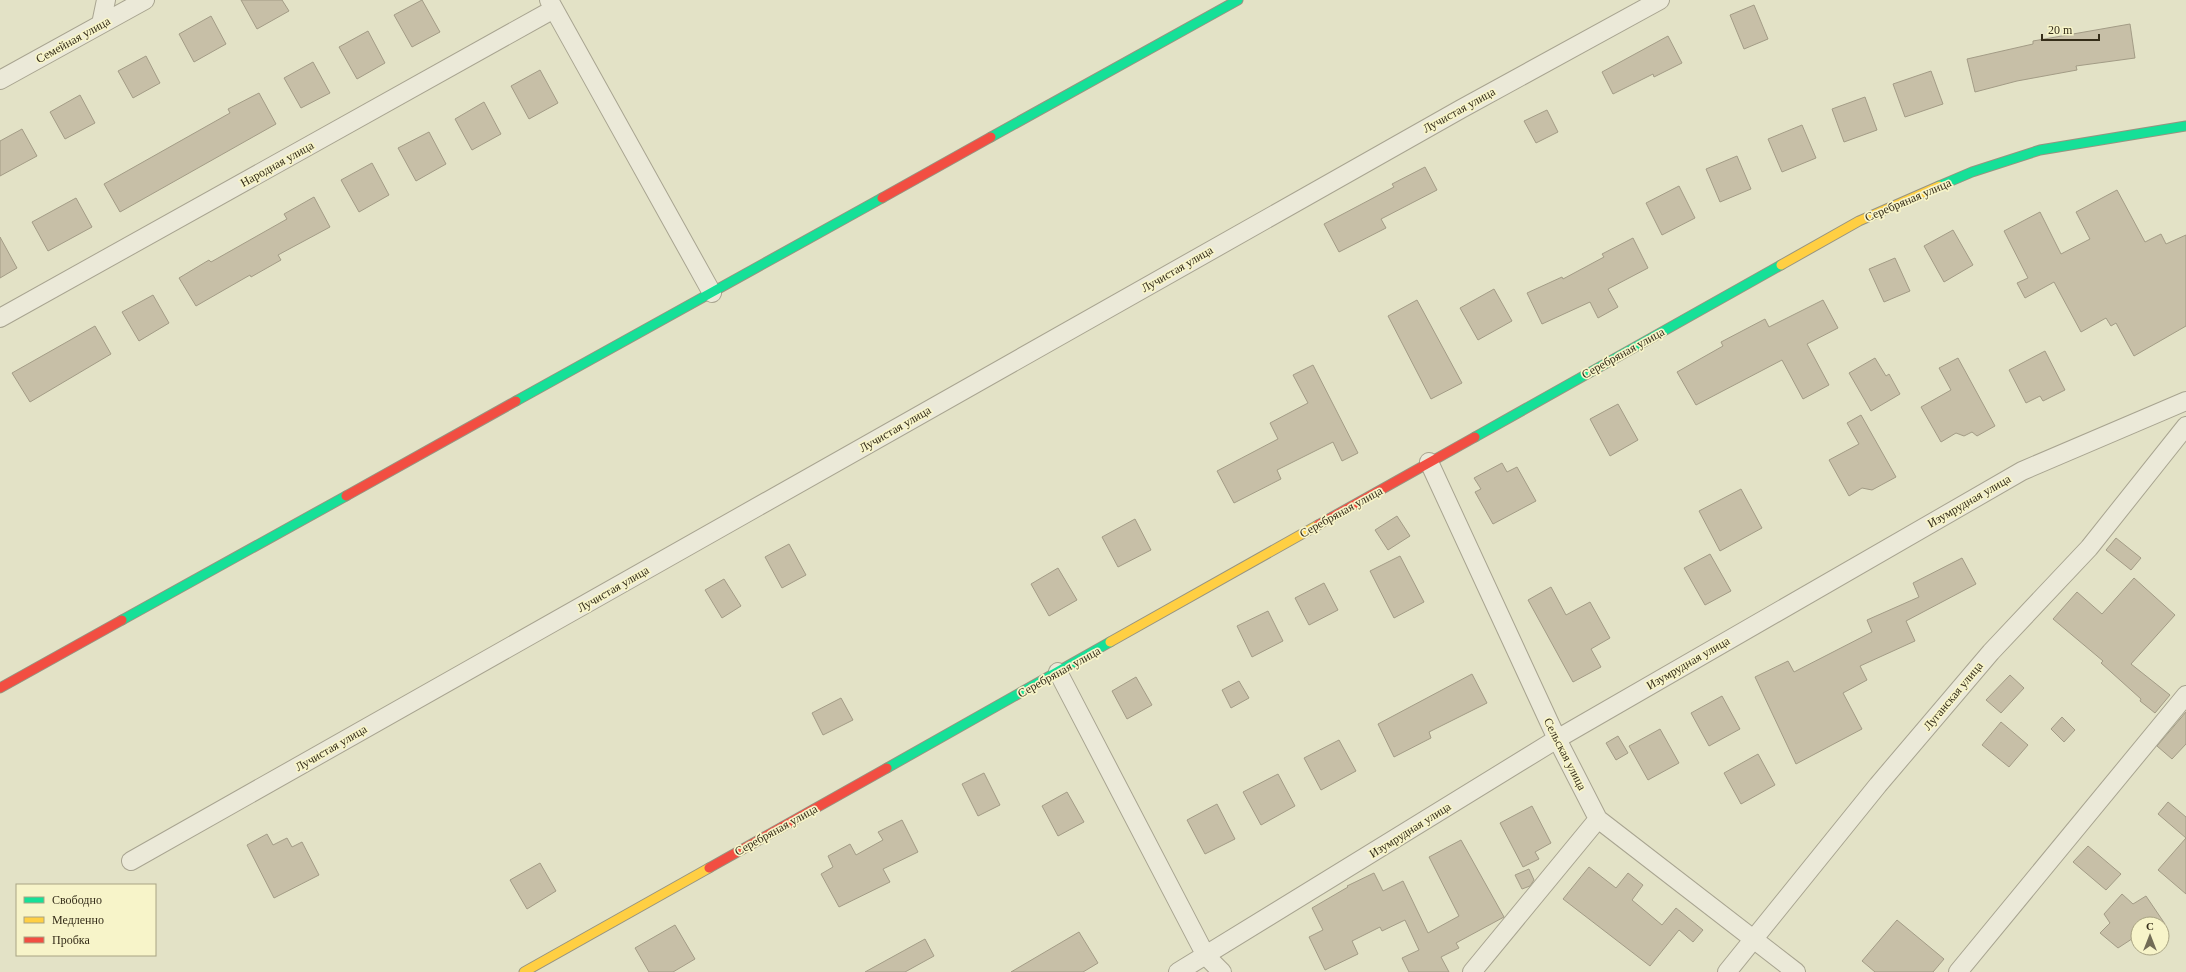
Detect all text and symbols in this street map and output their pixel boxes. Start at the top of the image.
street label: Семейная улица [33,14,113,66]
scale bar [2042,16,2099,42]
text: 20 m [2048,23,2073,37]
street label: Лучистая улица [1420,84,1498,136]
street label: Народная улица [238,138,317,190]
street label: Серебряная улица [1863,175,1954,224]
street label: Лучистая улица [1139,242,1216,295]
street label: Серебряная улица [1579,324,1667,382]
street label: Лучистая улица [857,402,934,455]
street label: Изумрудная улица [1925,471,2014,530]
street label: Серебряная улица [1297,483,1385,541]
street label: Лучистая улица [575,562,652,615]
street label: Изумрудная улица [1644,633,1733,692]
street label: Серебряная улица [1015,643,1103,701]
street label: Луганская улица [1920,658,1986,733]
street label: Сельская улица [1541,715,1590,793]
street label: Лучистая улица [293,721,370,774]
street label: Изумрудная улица [1367,799,1454,861]
street label: Серебряная улица [732,801,820,859]
legend [16,884,156,956]
text: Свободно [52,893,102,907]
text: Медленно [52,913,104,927]
north arrow [2130,916,2170,956]
text: С [2146,920,2154,932]
text: Пробка [52,933,90,947]

